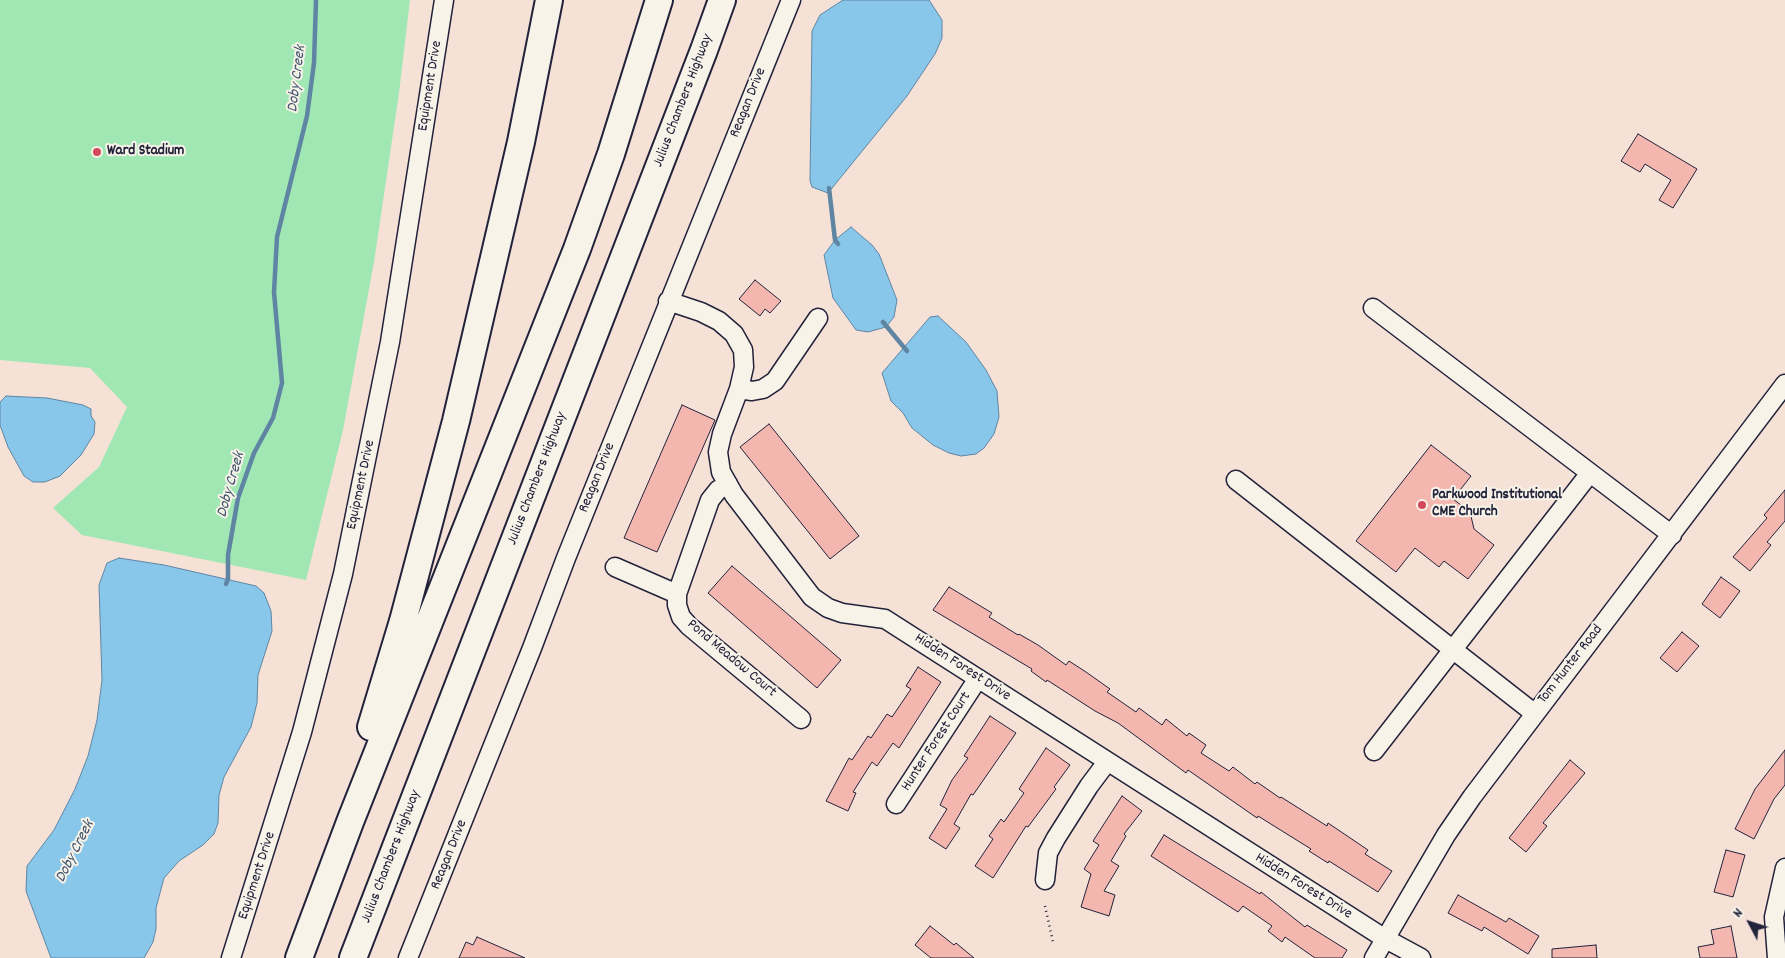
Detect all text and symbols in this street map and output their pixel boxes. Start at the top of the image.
street label: Julius Chambers Highway [650,32,718,170]
street label: Equipment Drive [415,39,447,133]
water label: Doby Creek [284,45,312,113]
street label: Reagan Drive [727,65,771,141]
place label: Ward Stadium [107,143,184,161]
marker: Ward Stadium [91,146,103,158]
street label: Julius Chambers Highway [504,410,572,548]
street label: Equipment Drive [344,438,380,532]
street label: Reagan Drive [576,440,620,516]
water label: Doby Creek [214,450,250,520]
place label: Parkwood Institutional CME Church [1432,487,1562,522]
marker: Parkwood Institutional CME Church [1416,499,1428,511]
street label: Pond Meadow Court [682,616,780,702]
street label: Tom Hunter Road [1535,622,1607,708]
street label: Hidden Forest Drive [910,630,1014,706]
street label: Hunter Forest Court [898,689,976,795]
street label: Julius Chambers Highway [358,788,426,926]
street label: Reagan Drive [428,817,472,893]
water label: Doby Creek [52,818,100,886]
street label: Equipment Drive [235,830,281,922]
street label: Hidden Forest Drive [1251,850,1355,924]
north arrow [1725,898,1775,948]
text: N [1729,904,1748,922]

